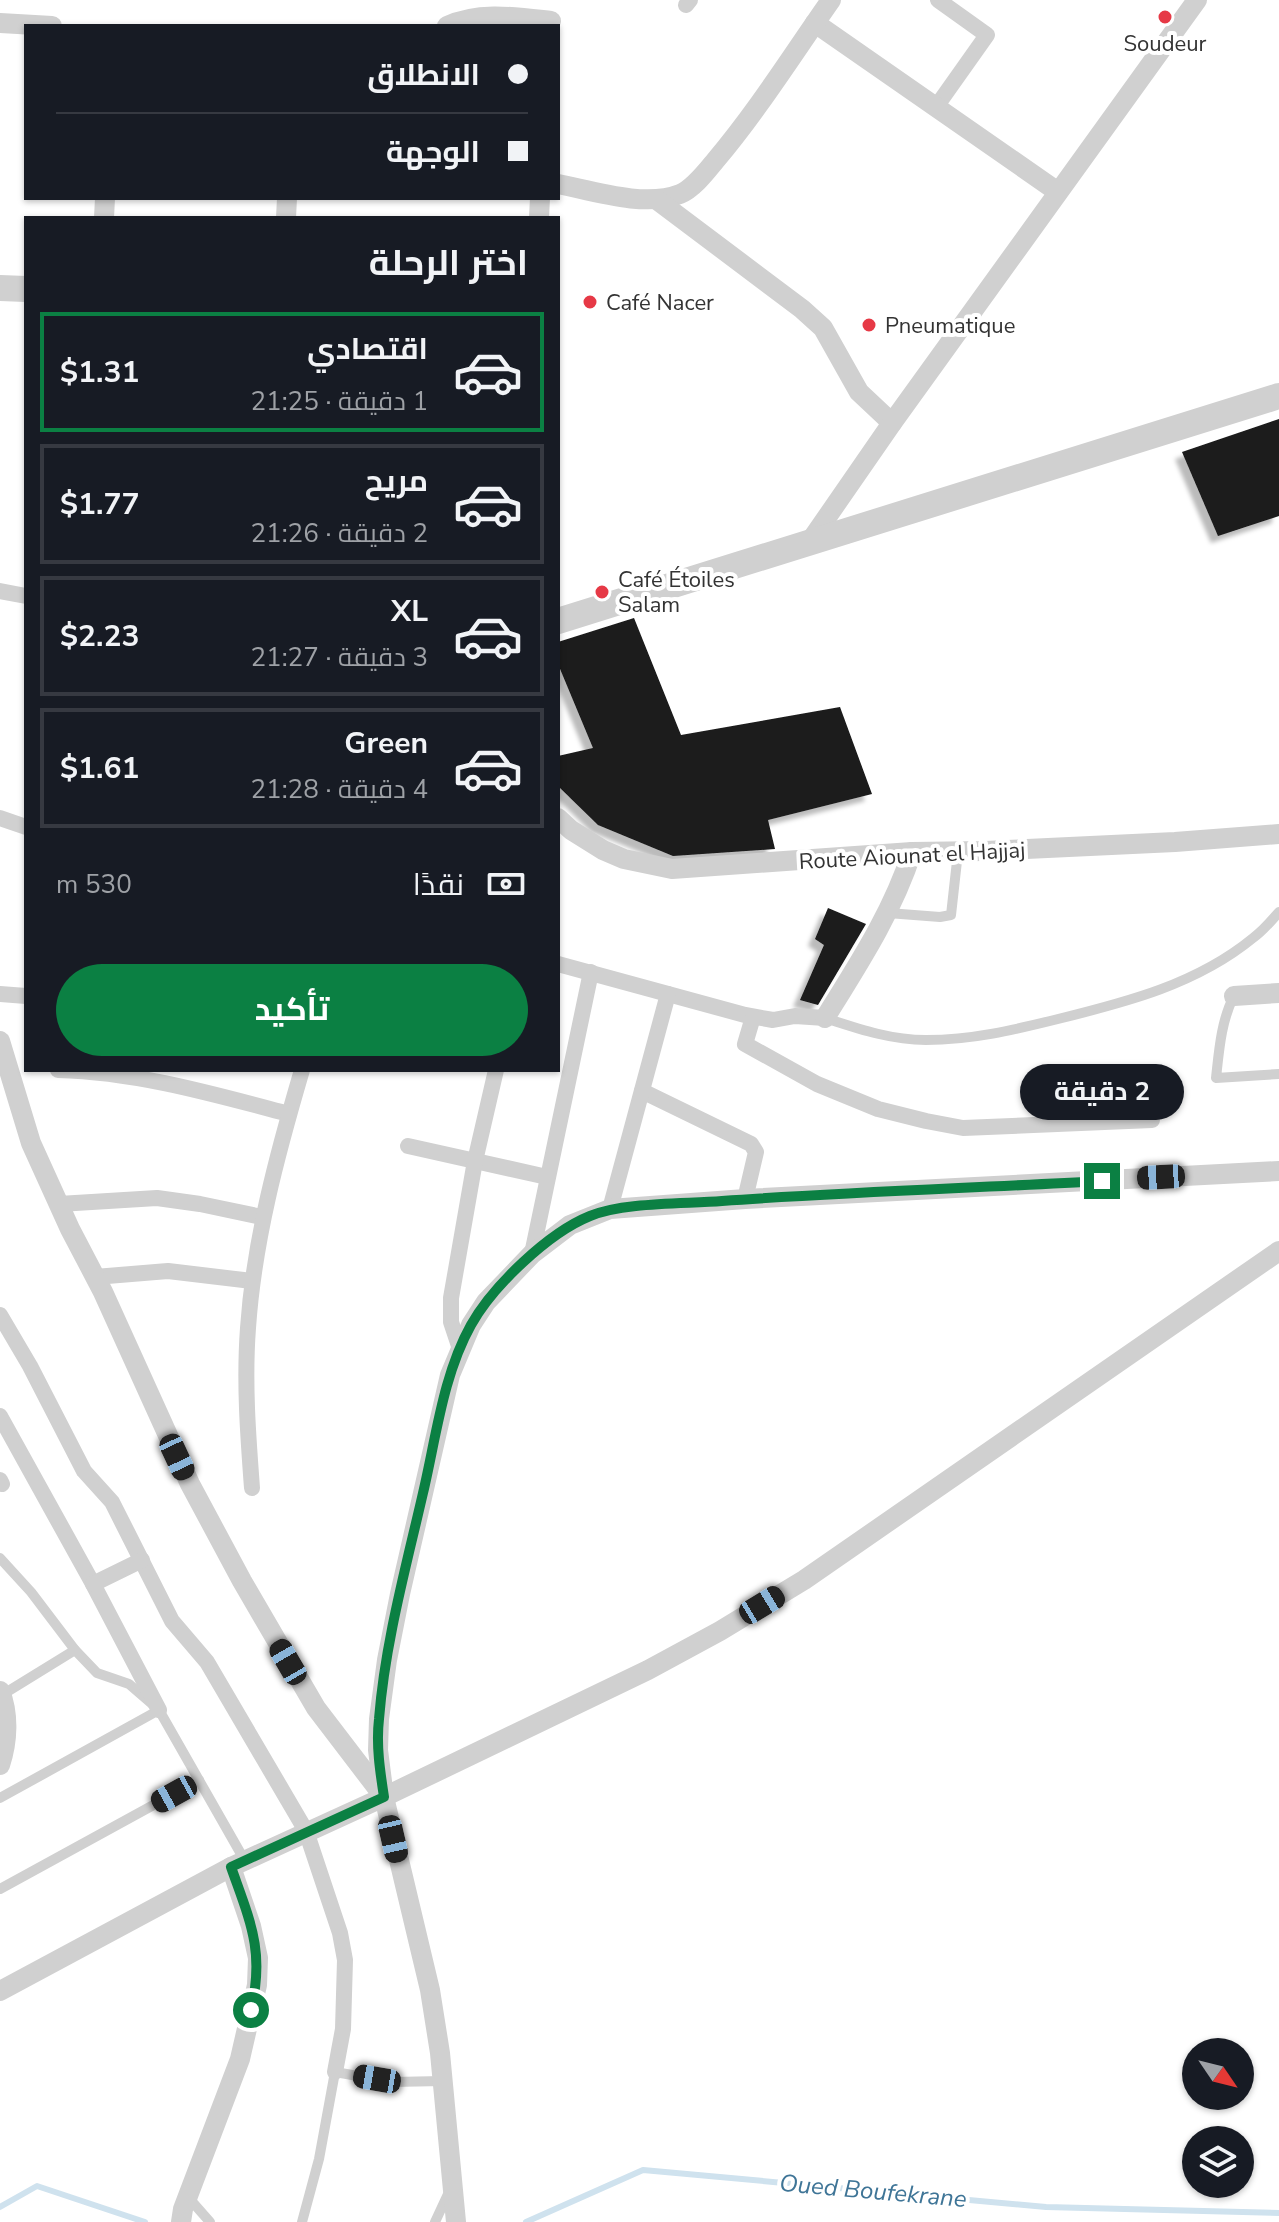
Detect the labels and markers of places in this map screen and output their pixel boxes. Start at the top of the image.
marker: Soudeur [1156,8,1174,26]
place label: Soudeur [1124,29,1207,59]
place label: Café Nacer [606,288,714,318]
marker: Café Nacer [581,293,599,311]
place label: Pneumatique [885,311,1015,341]
marker: Pneumatique [860,316,878,334]
place label: Café Étoiles Salam [618,565,735,620]
marker: Café Étoiles Salam [593,583,611,601]

